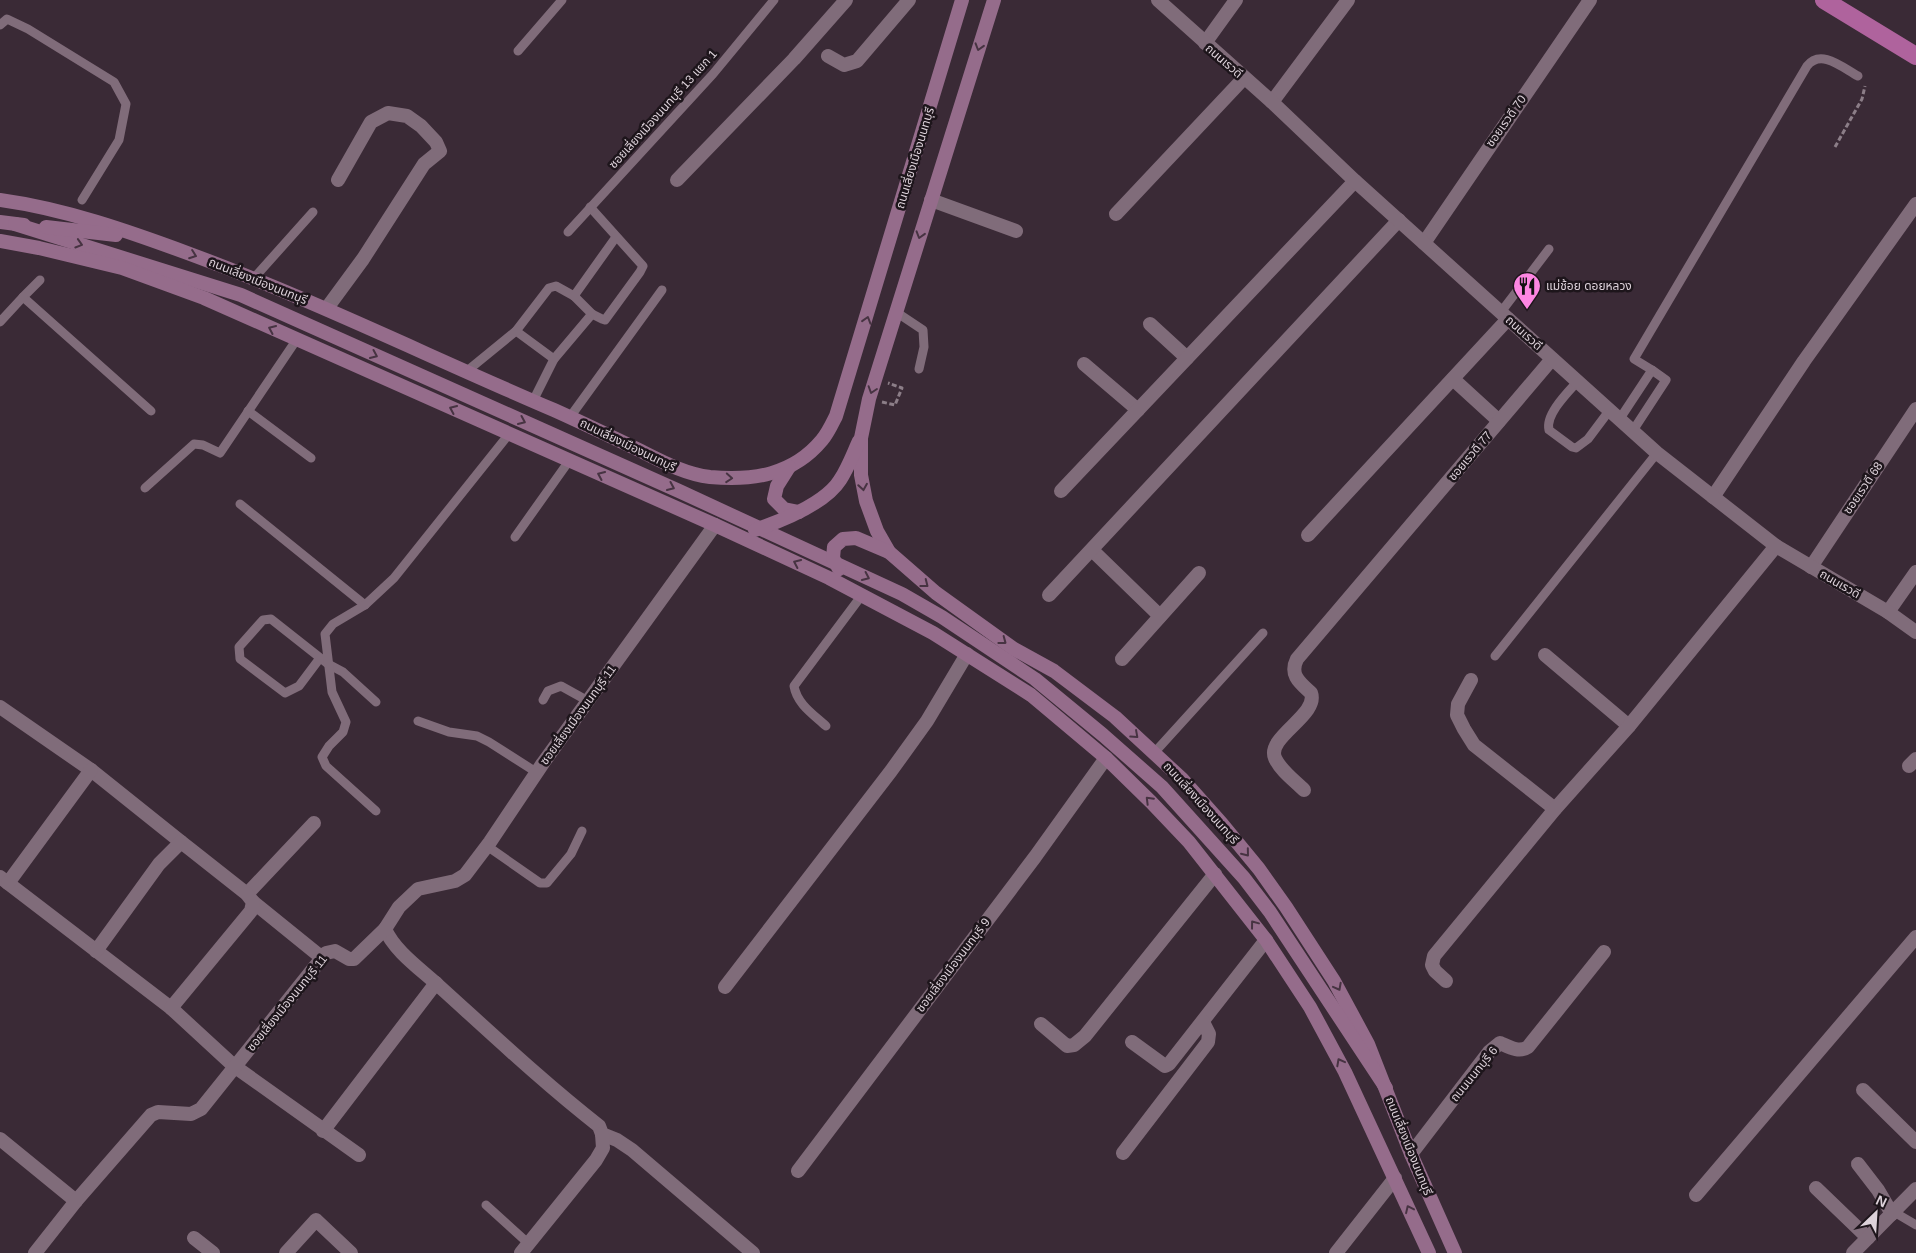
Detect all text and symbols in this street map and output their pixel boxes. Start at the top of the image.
street label: ถนนเรวดี [1203,41,1245,81]
one-way arrow [975,42,985,50]
street label: ซอยเลี่ยงเมืองนนทบุรี 13 แยก 1 [605,45,720,171]
street label: ซอยเรวดี 70 [1483,92,1529,150]
street label: ถนนเลี่ยงเมืองนนทบุรี [891,105,937,210]
one-way arrow [916,230,926,239]
one-way arrow [74,238,82,248]
one-way arrow [188,249,196,259]
street label: ถนนเลี่ยงเมืองนนทบุรี [207,253,310,307]
restaurant icon: แม่ช้อย ดอยหลวง [1512,271,1542,310]
place label: แม่ช้อย ดอยหลวง [1546,279,1632,293]
street label: ถนนเรวดี [1503,313,1545,353]
one-way arrow [861,316,871,324]
one-way arrow [268,324,277,335]
one-way arrow [369,348,378,359]
one-way arrow [867,385,877,394]
one-way arrow [449,405,458,415]
street label: ถนนเลี่ยงเมืองนนทบุรี [578,414,679,474]
one-way arrow [517,415,526,426]
street label: ซอยเรวดี 77 [1445,428,1495,483]
street label: ซอยเรวดี 68 [1840,459,1886,517]
one-way arrow [597,471,606,482]
one-way arrow [725,472,733,483]
one-way arrow [666,481,675,492]
one-way arrow [858,483,868,491]
one-way arrow [793,559,802,570]
street label: ถนนเรวดี [1817,567,1863,601]
one-way arrow [861,571,870,582]
one-way arrow [919,579,928,587]
one-way arrow [997,635,1007,644]
street label: ซอยเลี่ยงเมืองนนทบุรี 11 [536,661,619,768]
one-way arrow [1129,729,1138,738]
street label: ถนนเลี่ยงเมืองนนทบุรี [1161,758,1243,847]
one-way arrow [1146,797,1155,806]
one-way arrow [1240,848,1249,857]
street label: ซอยเลี่ยงเมืองนนทบุรี 9 [912,914,993,1015]
one-way arrow [1251,920,1260,930]
street label: ซอยเลี่ยงเมืองนนทบุรี 11 [242,951,330,1054]
one-way arrow [1331,982,1341,991]
street label: ถนนนนทบุรี 6 [1447,1043,1501,1104]
one-way arrow [1336,1058,1346,1067]
street label: ถนนเลี่ยงเมืองนนทบุรี [1383,1094,1437,1197]
north arrow [1851,1188,1901,1238]
text: N [1874,1192,1889,1211]
one-way arrow [1405,1205,1415,1214]

